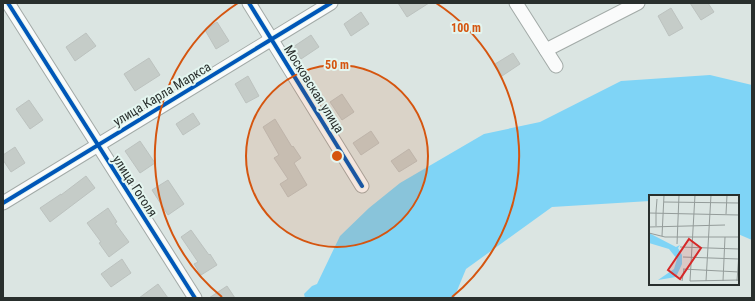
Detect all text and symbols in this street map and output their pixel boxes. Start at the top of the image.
text: 100 m [451,21,481,35]
street label: Московская улица [281,42,347,136]
text: 50 m [325,58,349,72]
street label: улица Карла Маркса [111,59,213,129]
centre of rings [330,149,344,163]
street label: улица Гоголя [110,152,160,220]
inset map [649,195,739,285]

